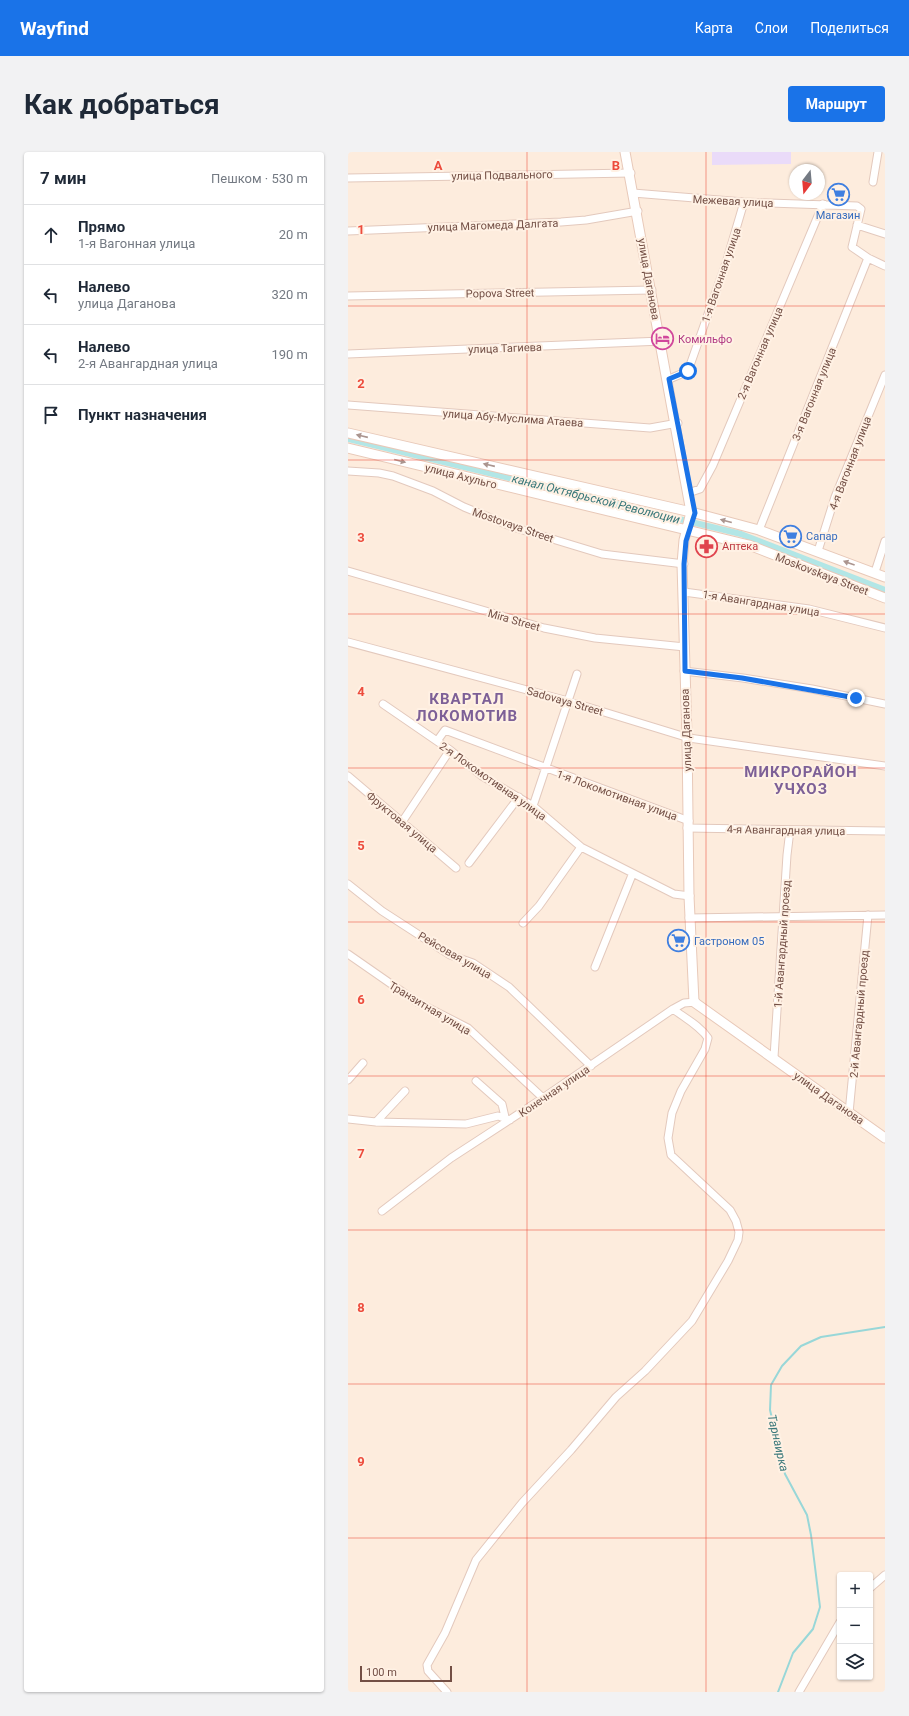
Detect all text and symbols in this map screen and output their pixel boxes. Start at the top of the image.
text: Wayfind [20,17,89,40]
text: Карта [695,20,733,36]
text: Слои [755,20,788,36]
text: Поделиться [810,20,889,36]
button: Маршрут [788,86,885,122]
text: Как добраться [24,88,220,121]
text: A [434,158,443,173]
text: B [612,158,620,173]
north arrow [789,164,825,200]
text: 7 мин [40,168,86,188]
street label: улица Подвального [451,168,553,183]
text: Пешком · 530 m [211,171,308,186]
supermarket icon: Магазин [825,182,851,208]
street label: Межевая улица [692,193,774,210]
place label: Магазин [816,209,860,222]
street label: улица Магомеда Далгата [427,217,559,234]
text: Прямо [78,218,125,236]
text: 1 [357,222,365,237]
icon: ahead [40,224,62,246]
street label: 1-я Вагонная улица [699,226,744,324]
text: 20 m [279,227,308,242]
text: 1-я Вагонная улица [78,236,195,251]
street label: улица Даганова [635,237,662,321]
text: Налево [78,278,130,296]
icon: left [40,284,62,306]
street label: Popova Street [466,286,535,301]
text: 320 m [271,287,308,302]
text: улица Даганова [78,296,176,311]
street label: 2-я Вагонная улица [735,305,786,401]
hotel icon: Комильфо [650,326,676,352]
place label: Комильфо [678,333,732,346]
text: Налево [78,338,130,356]
street label: улица Тагиева [468,341,542,356]
icon: left [40,344,62,366]
street label: 3-я Вагонная улица [790,346,839,443]
text: 190 m [271,347,308,362]
text: 2-я Авангардная улица [78,356,218,371]
route start [679,362,697,380]
text: 2 [357,376,365,391]
icon: arrive [40,404,62,426]
text: Пункт назначения [78,406,207,424]
street label: улица Абу-Муслима Атаева [442,407,584,430]
street label: 4-я Вагонная улица [827,415,874,512]
one-way arrow [356,433,369,439]
one-way arrow [394,458,406,464]
street label: улица Ахульго [424,461,498,492]
one-way arrow [483,462,495,468]
water label: канал Октябрьской Революции [511,471,682,527]
street label: Mostovaya Street [470,505,556,546]
one-way arrow [719,518,731,524]
supermarket icon: Сапар [777,523,803,549]
text: 3 [357,530,365,545]
place label: Сапар [806,530,838,543]
pharmacy icon: Аптека [694,533,720,559]
place label: Аптека [722,540,758,553]
street label: Moskovskaya Street [773,551,871,598]
one-way arrow [842,559,854,565]
street label: 1-я Авангардная улица [701,588,820,619]
street label: Mira Street [486,607,542,634]
text: 4 [357,684,365,699]
street label: Sadovaya Street [525,684,605,719]
street label: улица Даганова [679,688,694,772]
route end [847,689,865,707]
district label: КВАРТАЛ ЛОКОМОТИВ [416,690,518,725]
street label: 2-я Локомотивная улица [437,739,549,823]
district label: МИКРОРАЙОН УЧХОЗ [744,763,858,798]
street label: 1-я Локомотивная улица [555,768,679,823]
street label: Фруктовая улица [364,789,440,856]
street label: 4-я Авангардная улица [727,823,845,838]
text: 5 [357,838,365,853]
street label: 1-й Авангардный проезд [772,879,793,1008]
supermarket icon: Гастроном 05 [666,928,692,954]
street label: Рейсовая улица [416,929,494,982]
place label: Гастроном 05 [694,935,764,948]
street label: 2-й Авангардный проезд [847,949,872,1078]
street label: Транзитная улица [387,979,473,1038]
text: 6 [357,992,365,1007]
street label: Конечная улица [516,1063,592,1120]
street label: улица Даганова [791,1069,866,1127]
text: 7 [357,1146,365,1161]
text: 8 [357,1300,365,1315]
water label: Тарнаирка [765,1413,791,1473]
text: 9 [357,1454,365,1469]
map controls [837,1572,873,1680]
button: + [837,1572,873,1608]
button: − [837,1608,873,1644]
button: layers [837,1644,873,1680]
scale bar [360,1664,452,1683]
text: 100 m [366,1666,397,1679]

